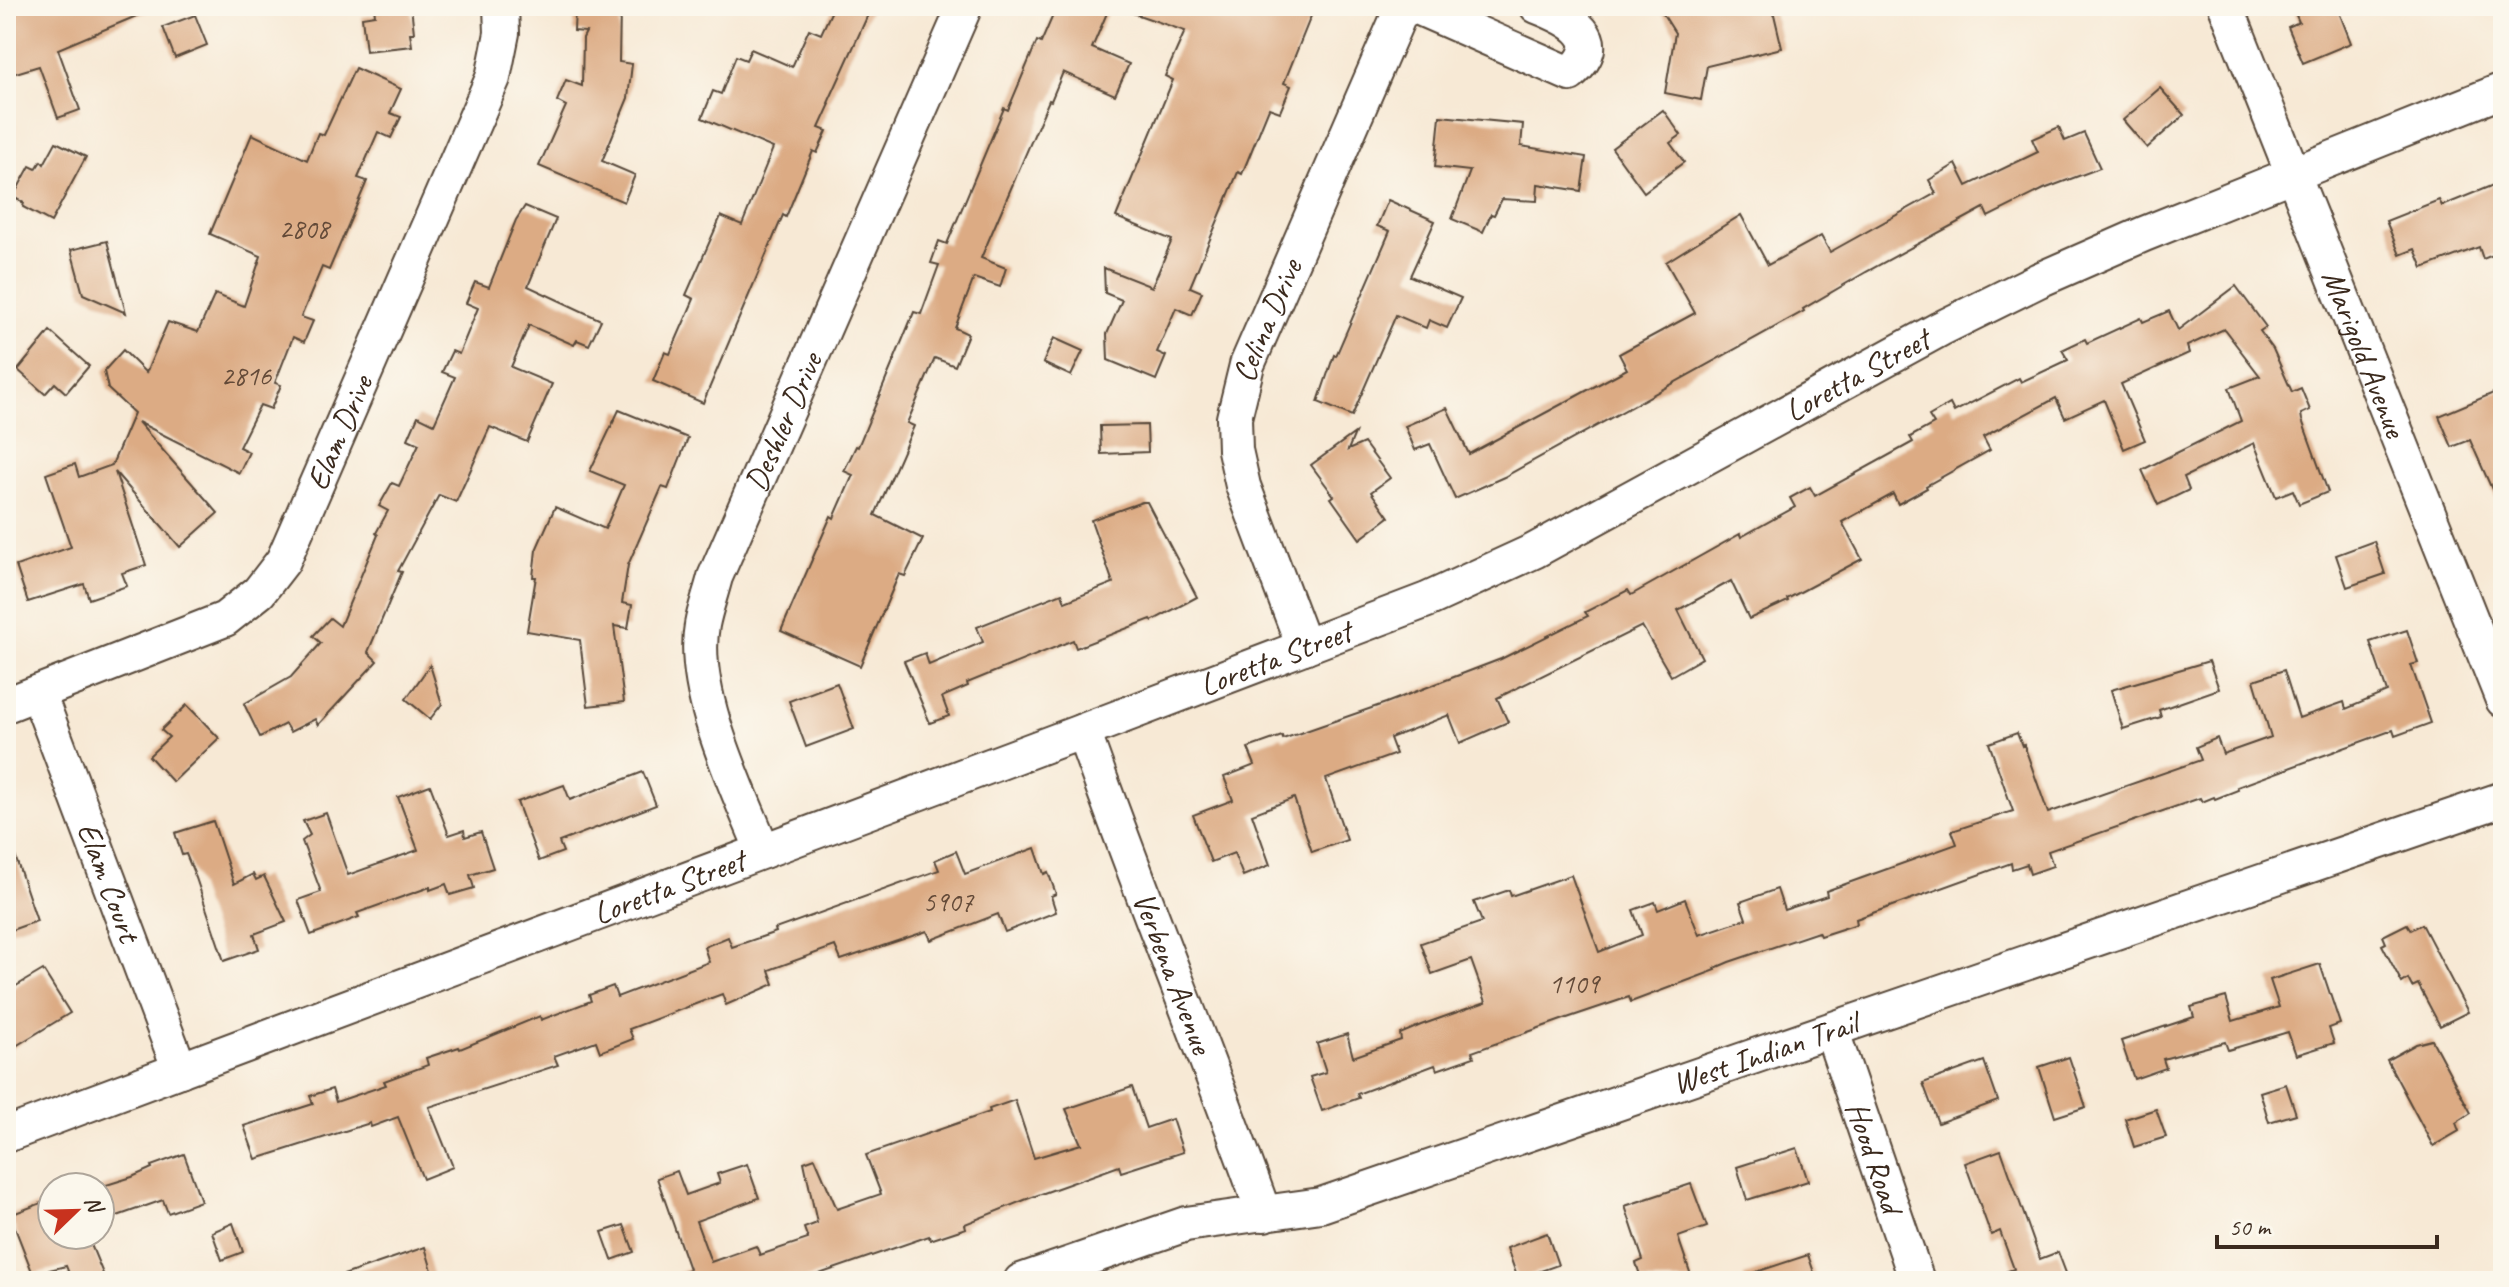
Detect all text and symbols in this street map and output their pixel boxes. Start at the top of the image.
house number: 2808 [279,211,332,246]
street label: Celina Drive [1223,251,1312,386]
street label: Marigold Avenue [2313,264,2417,445]
street label: Loretta Street [1777,316,1940,431]
street label: Deshler Drive [735,344,832,497]
house number: 2816 [221,358,273,393]
street label: Elam Drive [296,367,383,496]
street label: Loretta Street [1194,609,1361,705]
street label: Elam Court [68,817,151,950]
street label: Loretta Street [587,838,755,933]
house number: 5907 [923,884,975,919]
street label: Verbena Avenue [1124,886,1224,1062]
house number: 1109 [1549,966,1602,1001]
street label: West Indian Trail [1667,1000,1868,1103]
street label: Hood Road [1837,1096,1914,1223]
north arrow [36,1171,116,1251]
text: N [78,1192,110,1218]
scale bar [2217,1199,2437,1249]
text: 50 m [2229,1212,2272,1242]

